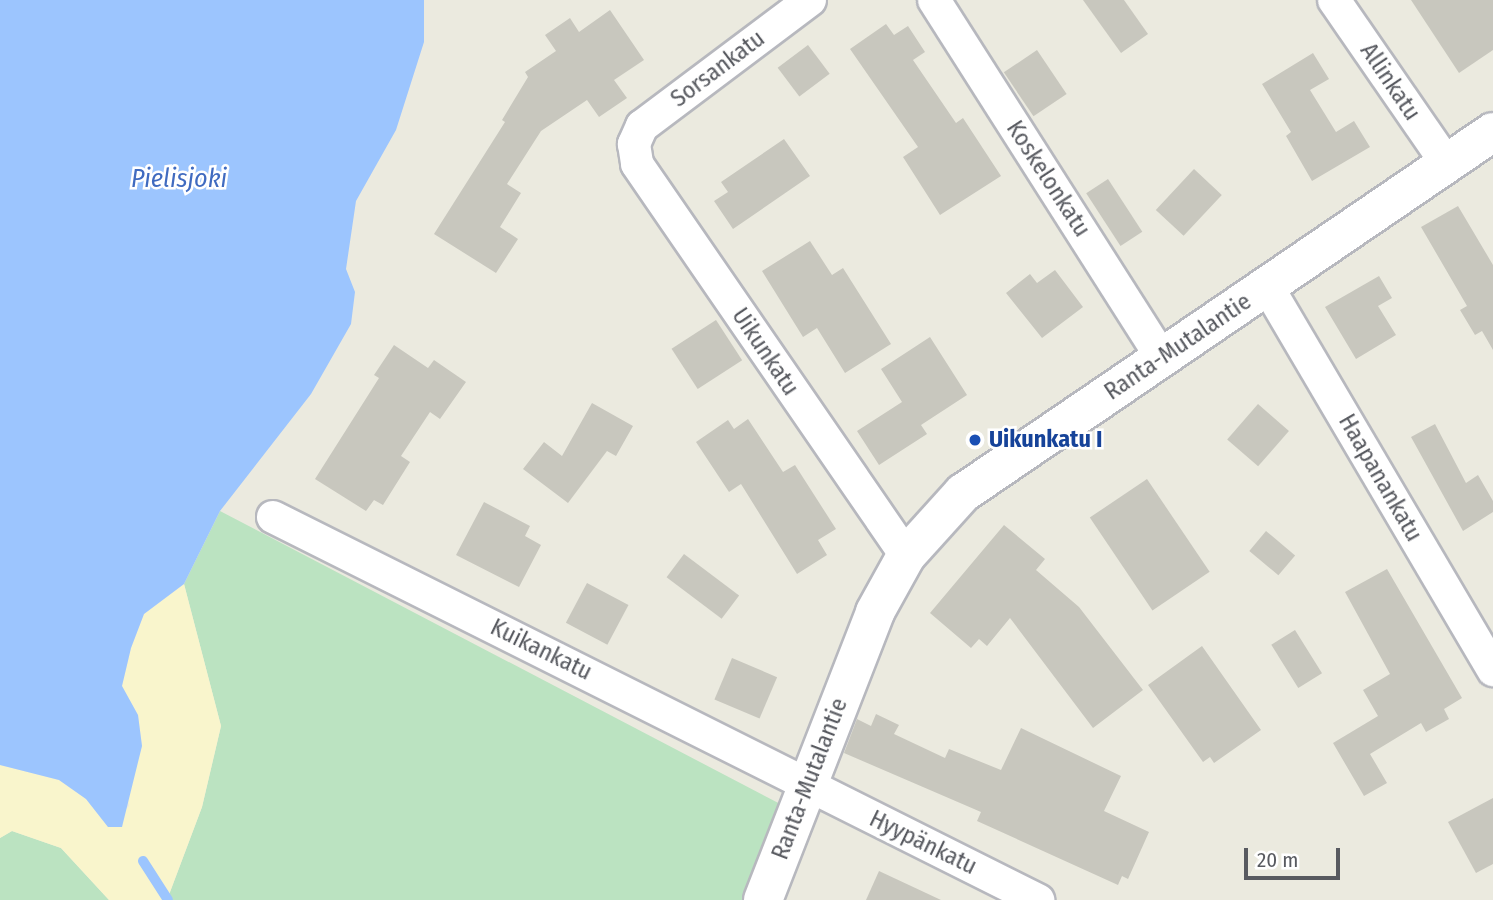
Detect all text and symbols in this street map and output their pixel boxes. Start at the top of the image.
street label: Sorsankatu [665,24,771,114]
street label: Allinkatu [1354,38,1426,126]
street label: Koskelonkatu [1000,116,1096,242]
water label: Pielisjoki [131,163,227,195]
street label: Ranta-Mutalantie [1099,287,1257,407]
street label: Uikunkatu [725,303,805,401]
street label: Haapanankatu [1332,409,1428,547]
place label: Uikunkatu I [989,426,1102,454]
marker: Uikunkatu I [967,432,983,448]
street label: Kuikankatu [486,613,596,687]
street label: Ranta-Mutalantie [766,694,854,864]
street label: Hyypänkatu [865,805,981,881]
scale bar [1248,834,1344,878]
text: 20 m [1257,847,1298,873]

